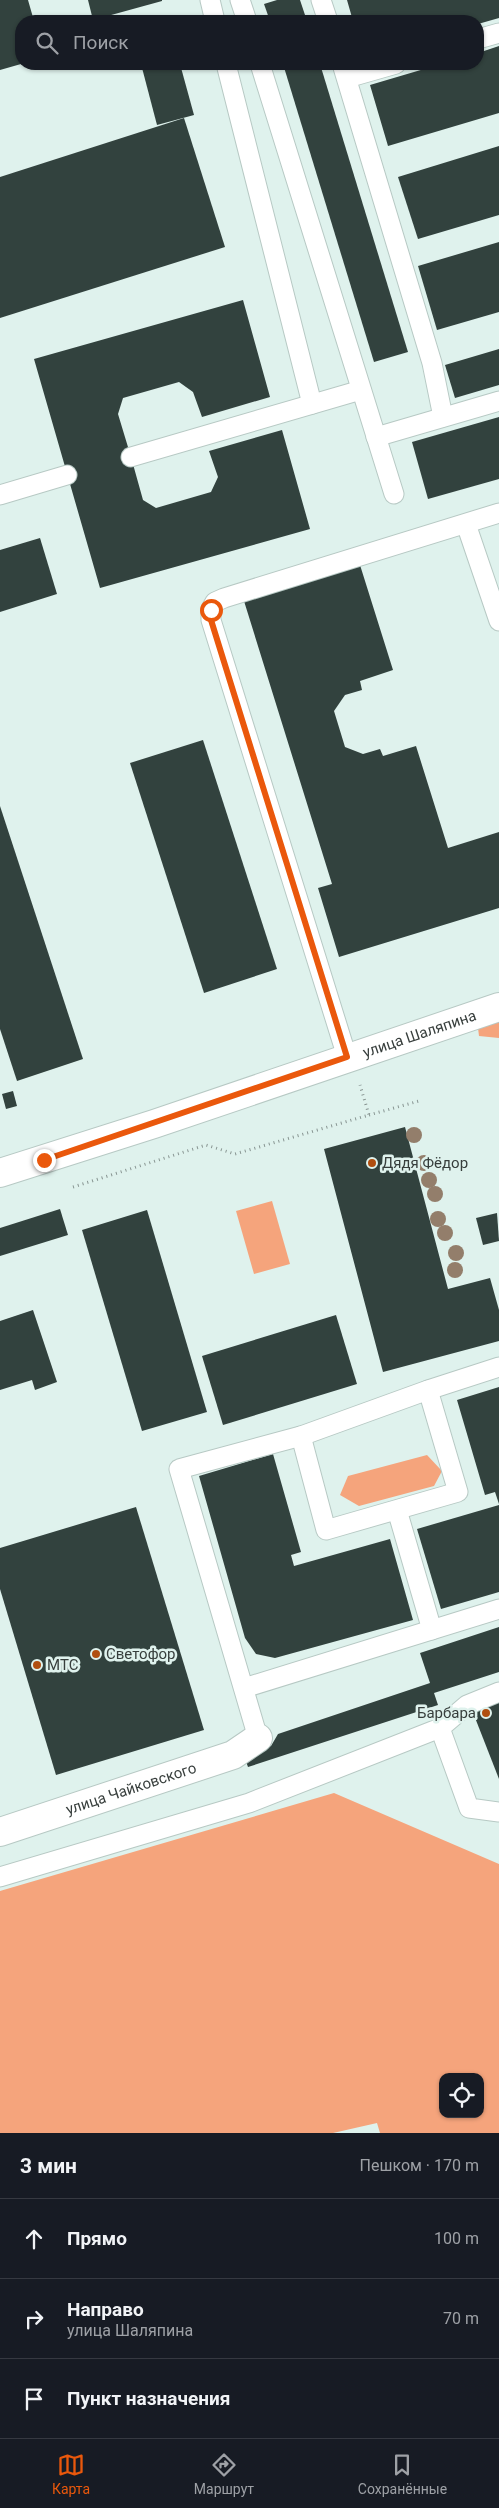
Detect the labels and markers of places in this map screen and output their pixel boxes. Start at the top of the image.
place label: Дядя Фёдор [382,1154,468,1172]
marker: Дядя Фёдор [366,1157,378,1169]
place label: Светофор [106,1645,176,1663]
marker: Светофор [90,1648,102,1660]
place label: МТС [47,1656,79,1674]
marker: МТС [31,1659,43,1671]
place label: Барбара [417,1704,476,1722]
marker: Барбара [480,1707,492,1719]

